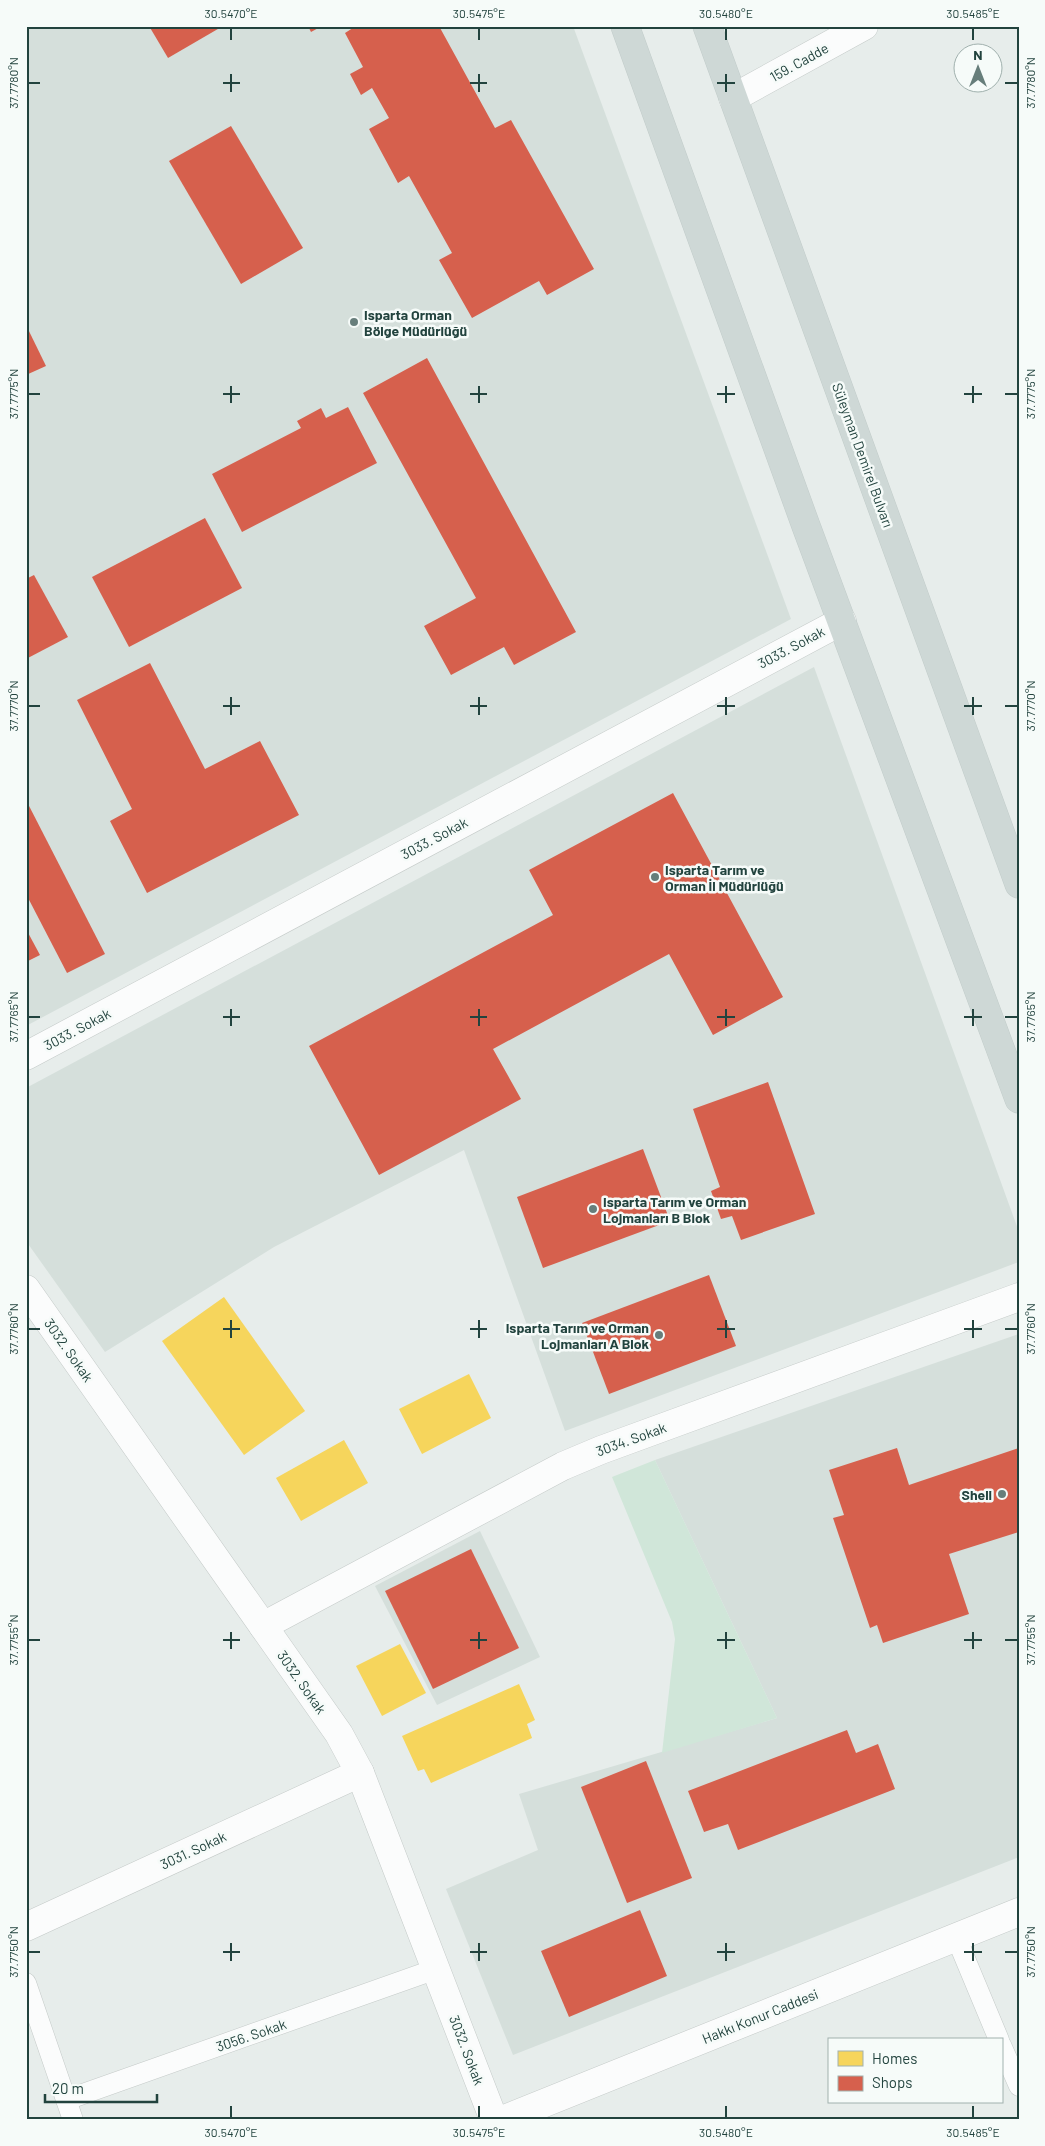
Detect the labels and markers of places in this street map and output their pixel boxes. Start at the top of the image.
place label: Isparta Orman Bölge Müdürlüğü [364,306,467,339]
marker: Isparta Orman Bölge Müdürlüğü [348,316,360,328]
place label: Isparta Tarım ve Orman İl Müdürlüğü [665,861,784,894]
marker: Isparta Tarım ve Orman İl Müdürlüğü [649,871,661,883]
place label: Isparta Tarım ve Orman Lojmanları B Blok [603,1193,746,1226]
marker: Isparta Tarım ve Orman Lojmanları B Blok [587,1203,599,1215]
place label: Isparta Tarım ve Orman Lojmanları A Blok [506,1319,650,1352]
marker: Isparta Tarım ve Orman Lojmanları A Blok [653,1329,665,1341]
place label: Shell [962,1486,992,1503]
marker: Shell [996,1488,1008,1500]

